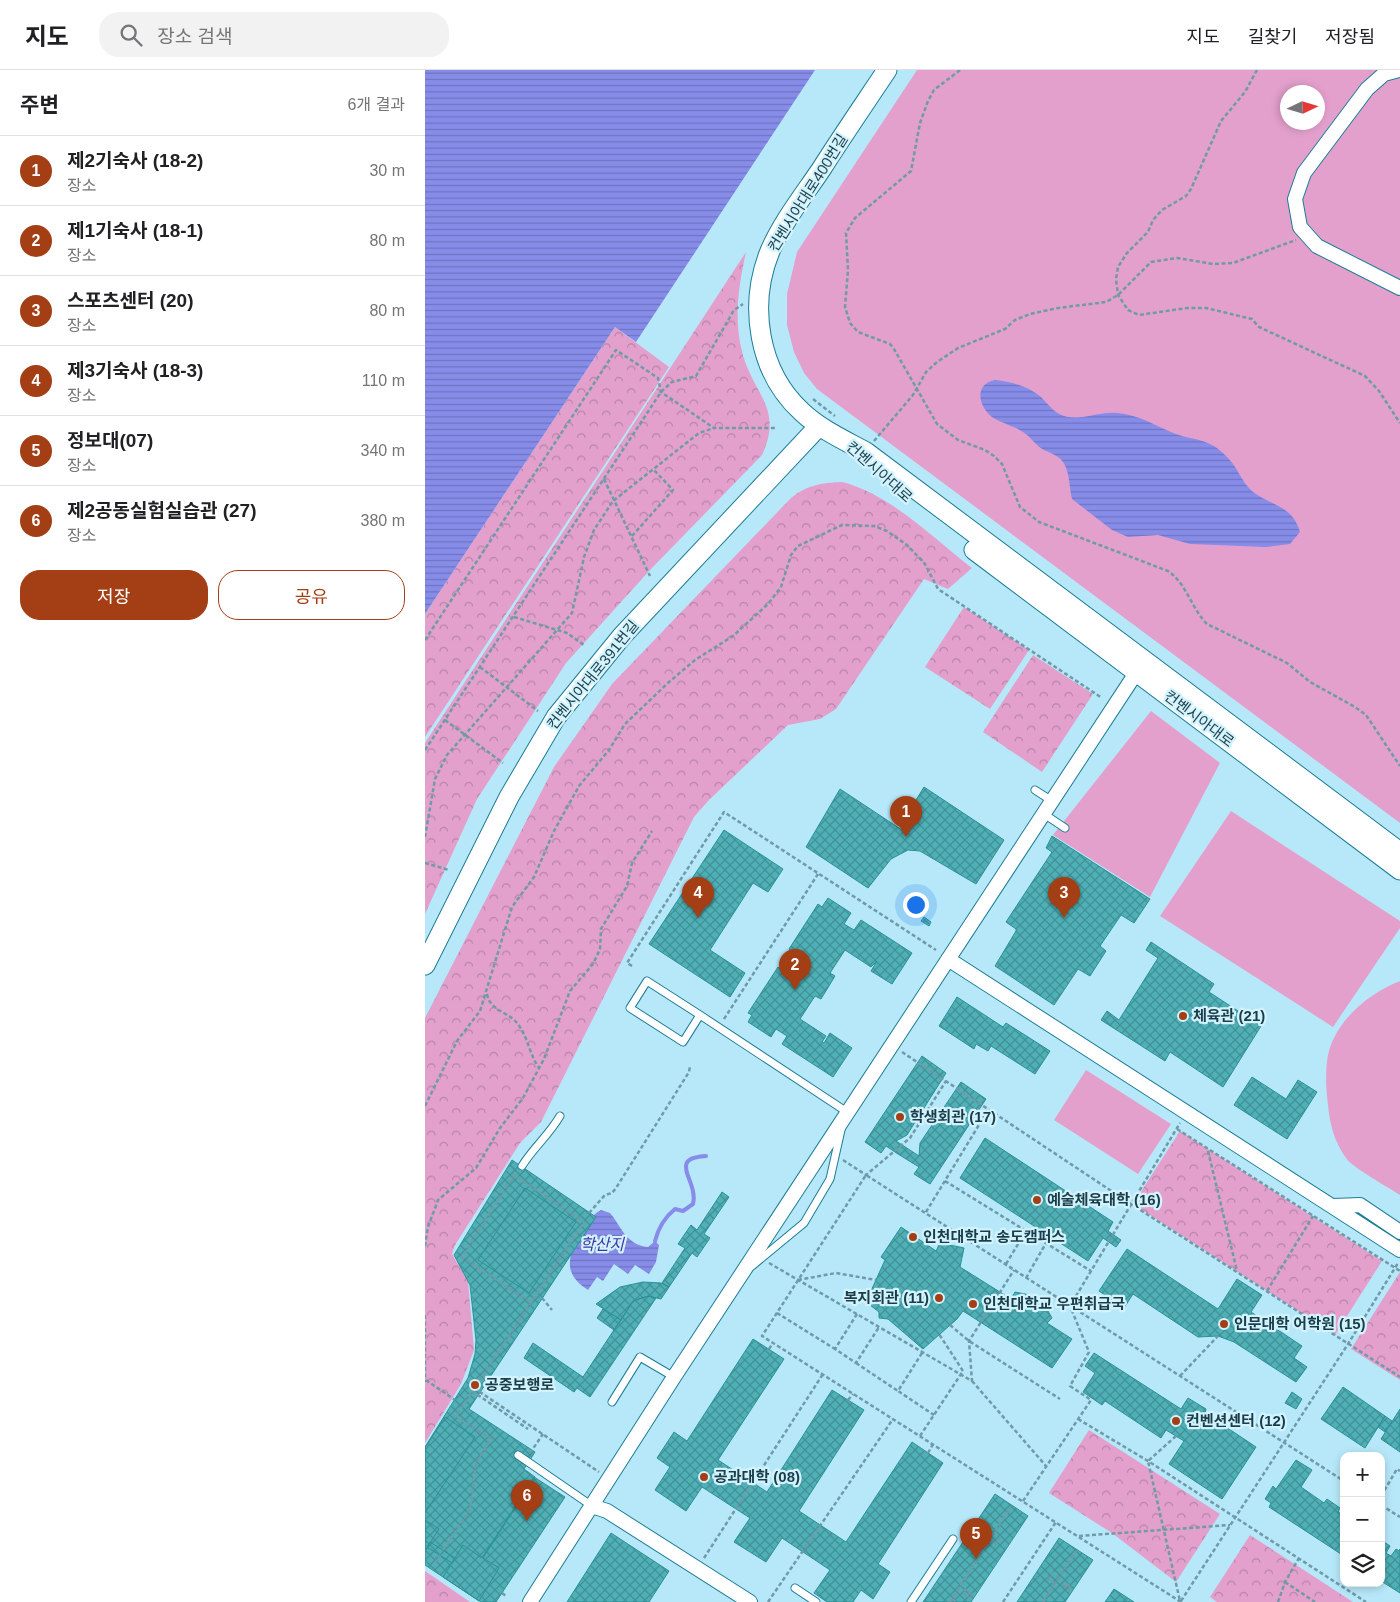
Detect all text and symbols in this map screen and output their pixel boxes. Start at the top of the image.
search box [99,12,449,57]
icon: search [117,21,145,49]
text: 지도 [25,23,69,50]
text: 장소 검색 [157,26,232,47]
text: 지도 [1187,27,1220,47]
text: 길찾기 [1248,27,1297,47]
text: 저장됨 [1325,27,1375,47]
north arrow [1280,85,1325,130]
text: 주변 [20,93,59,116]
text: 6개 결과 [347,96,405,113]
street label: 컨벤시아대로400번길 [764,131,851,255]
text: 제2기숙사 (18-2) [67,150,203,171]
text: 1 [32,162,40,179]
text: 30 m [369,162,405,179]
text: 장소 [67,177,96,194]
text: 제1기숙사 (18-1) [67,220,203,241]
text: 2 [32,232,40,249]
text: 80 m [369,232,405,249]
text: 장소 [67,247,96,264]
text: 스포츠센터 (20) [67,290,193,311]
text: 3 [32,302,40,319]
text: 80 m [369,302,405,319]
text: 장소 [67,317,96,334]
text: 제3기숙사 (18-3) [67,360,203,381]
text: 4 [32,372,40,389]
text: 110 m [362,372,405,389]
text: 장소 [67,387,96,404]
text: 정보대(07) [67,430,153,451]
street label: 컨벤시아대로 [843,438,916,506]
text: 5 [32,442,40,459]
text: 340 m [361,442,405,459]
text: 장소 [67,457,96,474]
text: 제2공동실험실습관 (27) [67,500,256,521]
text: 6 [32,512,40,529]
text: 380 m [361,512,405,529]
text: 장소 [67,527,96,544]
button: 저장 [20,570,208,620]
button: 공유 [218,570,405,620]
street label: 컨벤시아대로391번길 [543,617,642,733]
street label: 컨벤시아대로 [1161,687,1237,750]
pin: 1 [890,796,922,837]
pin: 4 [682,877,714,918]
pin: 3 [1048,877,1080,918]
your location [903,892,929,918]
pin: 2 [779,949,811,990]
place label: 체육관 (21) [1193,1007,1265,1024]
marker: 체육관 (21) [1177,1010,1189,1022]
place label: 학생회관 (17) [910,1108,996,1125]
marker: 학생회관 (17) [894,1111,906,1123]
place label: 예술체육대학 (16) [1047,1191,1161,1208]
marker: 예술체육대학 (16) [1031,1194,1043,1206]
place label: 인천대학교 송도캠퍼스 [923,1228,1065,1245]
marker: 인천대학교 송도캠퍼스 [907,1231,919,1243]
water label: 학산지 [580,1236,625,1253]
place label: 복지회관 (11) [844,1289,929,1306]
marker: 복지회관 (11) [933,1292,945,1304]
place label: 인천대학교 우편취급국 [983,1295,1125,1312]
marker: 인천대학교 우편취급국 [967,1298,979,1310]
place label: 인문대학 어학원 (15) [1234,1315,1366,1332]
marker: 인문대학 어학원 (15) [1218,1318,1230,1330]
place label: 공중보행로 [485,1376,554,1393]
marker: 공중보행로 [469,1379,481,1391]
place label: 컨벤션센터 (12) [1186,1412,1286,1429]
marker: 컨벤션센터 (12) [1170,1415,1182,1427]
map controls [1340,1452,1385,1587]
button: + [1340,1452,1385,1497]
place label: 공과대학 (08) [714,1468,800,1485]
marker: 공과대학 (08) [698,1471,710,1483]
pin: 6 [511,1480,543,1521]
button: − [1340,1497,1385,1542]
pin: 5 [960,1518,992,1559]
button: layers [1340,1542,1385,1587]

